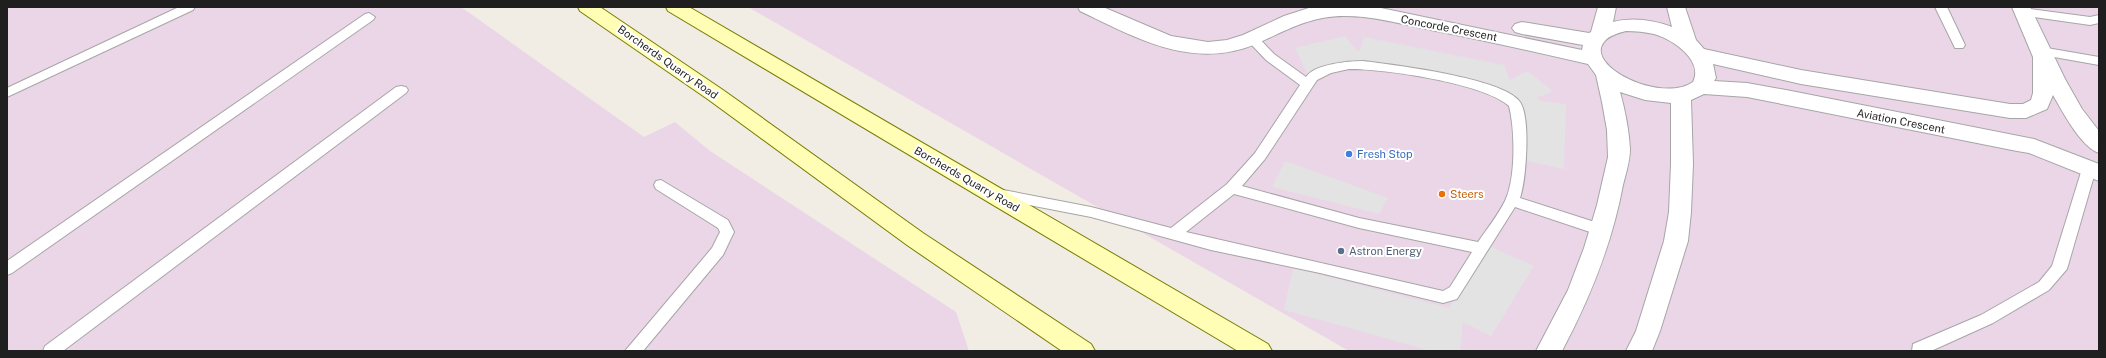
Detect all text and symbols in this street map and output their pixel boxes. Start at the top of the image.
street label: Concorde Crescent [1400,13,1498,43]
street label: Borcherds Quarry Road [616,23,720,101]
street label: Aviation Crescent [1856,107,1946,135]
street label: Borcherds Quarry Road [912,144,1022,214]
place label: Fresh Stop [1357,148,1413,160]
marker: Fresh Stop [1344,149,1354,159]
place label: Steers [1450,188,1484,200]
marker: Steers [1437,189,1447,199]
place label: Astron Energy [1349,245,1422,257]
marker: Astron Energy [1336,246,1346,256]

